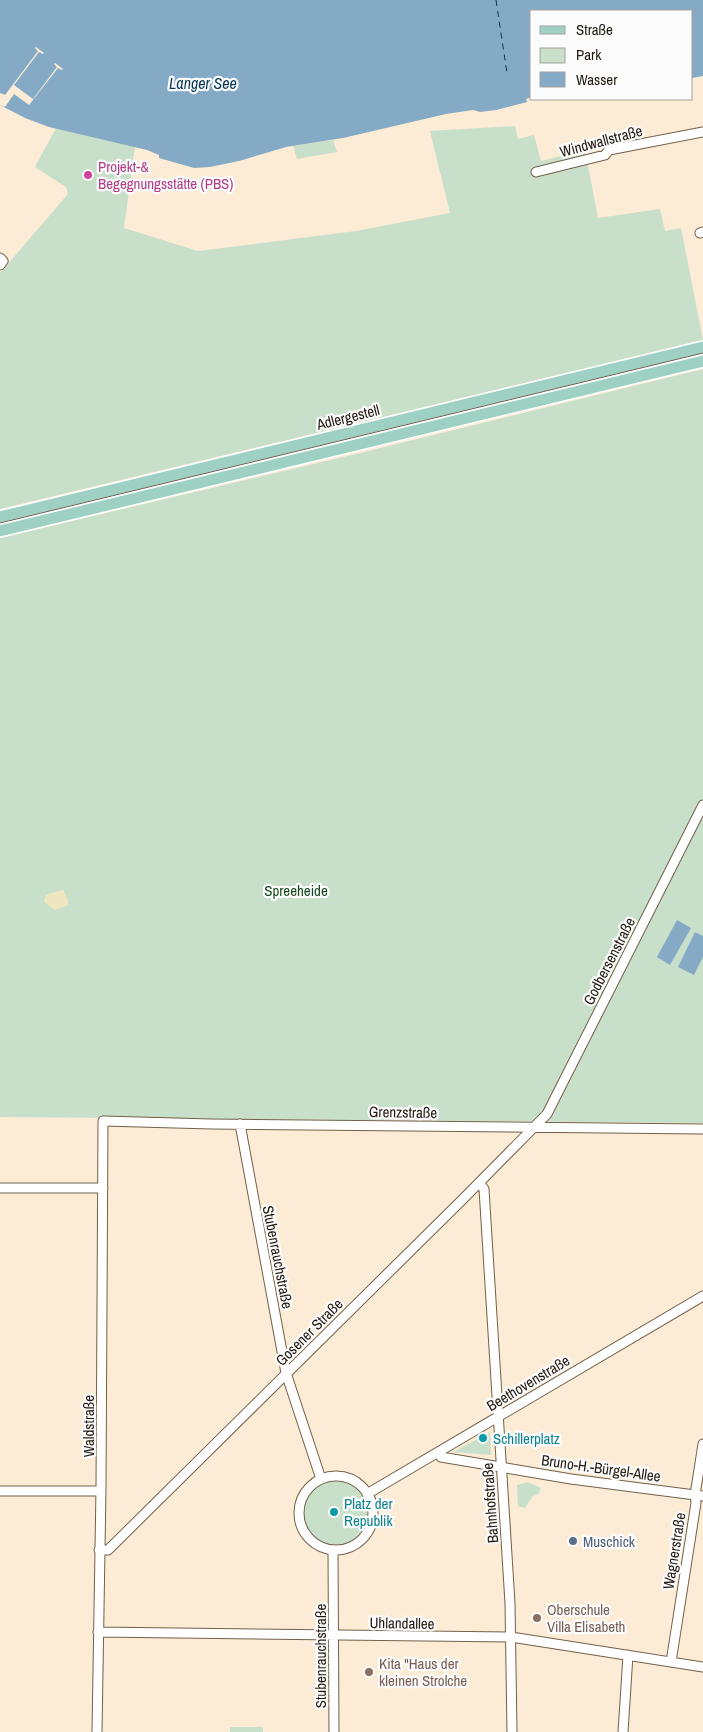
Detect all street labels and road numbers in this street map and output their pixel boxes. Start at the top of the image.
street label: Windwallstraße [557,120,645,162]
street label: Adlergestell [313,399,382,435]
street label: Godbersenstraße [578,913,640,1008]
street label: Grenzstraße [369,1101,438,1123]
street label: Stubenrauchstraße [258,1204,298,1310]
street label: Gosener Straße [271,1294,347,1370]
street label: Beethovenstraße [482,1350,574,1416]
street label: Waldstraße [78,1395,99,1457]
street label: Bruno-H.-Bürgel-Allee [540,1449,662,1487]
street label: Bahnhofstraße [477,1462,503,1544]
street label: Wagnerstraße [658,1511,690,1591]
street label: Stubenrauchstraße [310,1604,331,1708]
street label: Uhlandallee [369,1612,435,1634]

